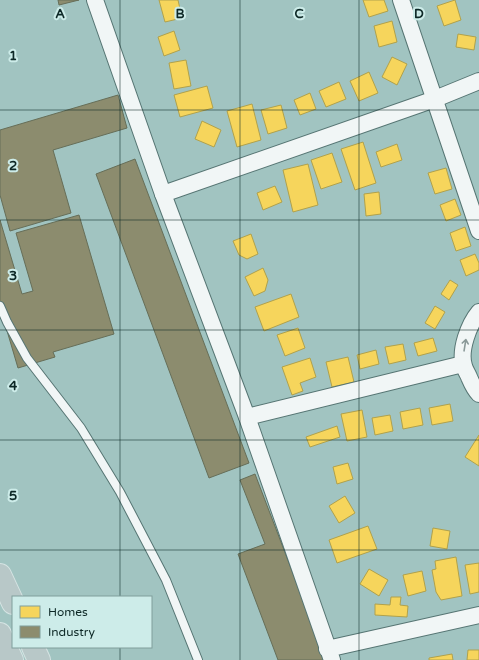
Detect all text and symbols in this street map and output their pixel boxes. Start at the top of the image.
text: A [55,6,65,22]
text: B [175,6,185,22]
text: C [294,6,304,22]
text: D [414,6,424,22]
text: 1 [9,48,17,64]
text: 2 [9,158,17,174]
text: 3 [9,268,17,284]
one-way arrow [461,339,469,352]
text: 4 [9,378,18,394]
text: 5 [9,488,17,504]
legend [12,596,152,648]
text: Homes [48,605,88,619]
text: Industry [48,625,95,639]

